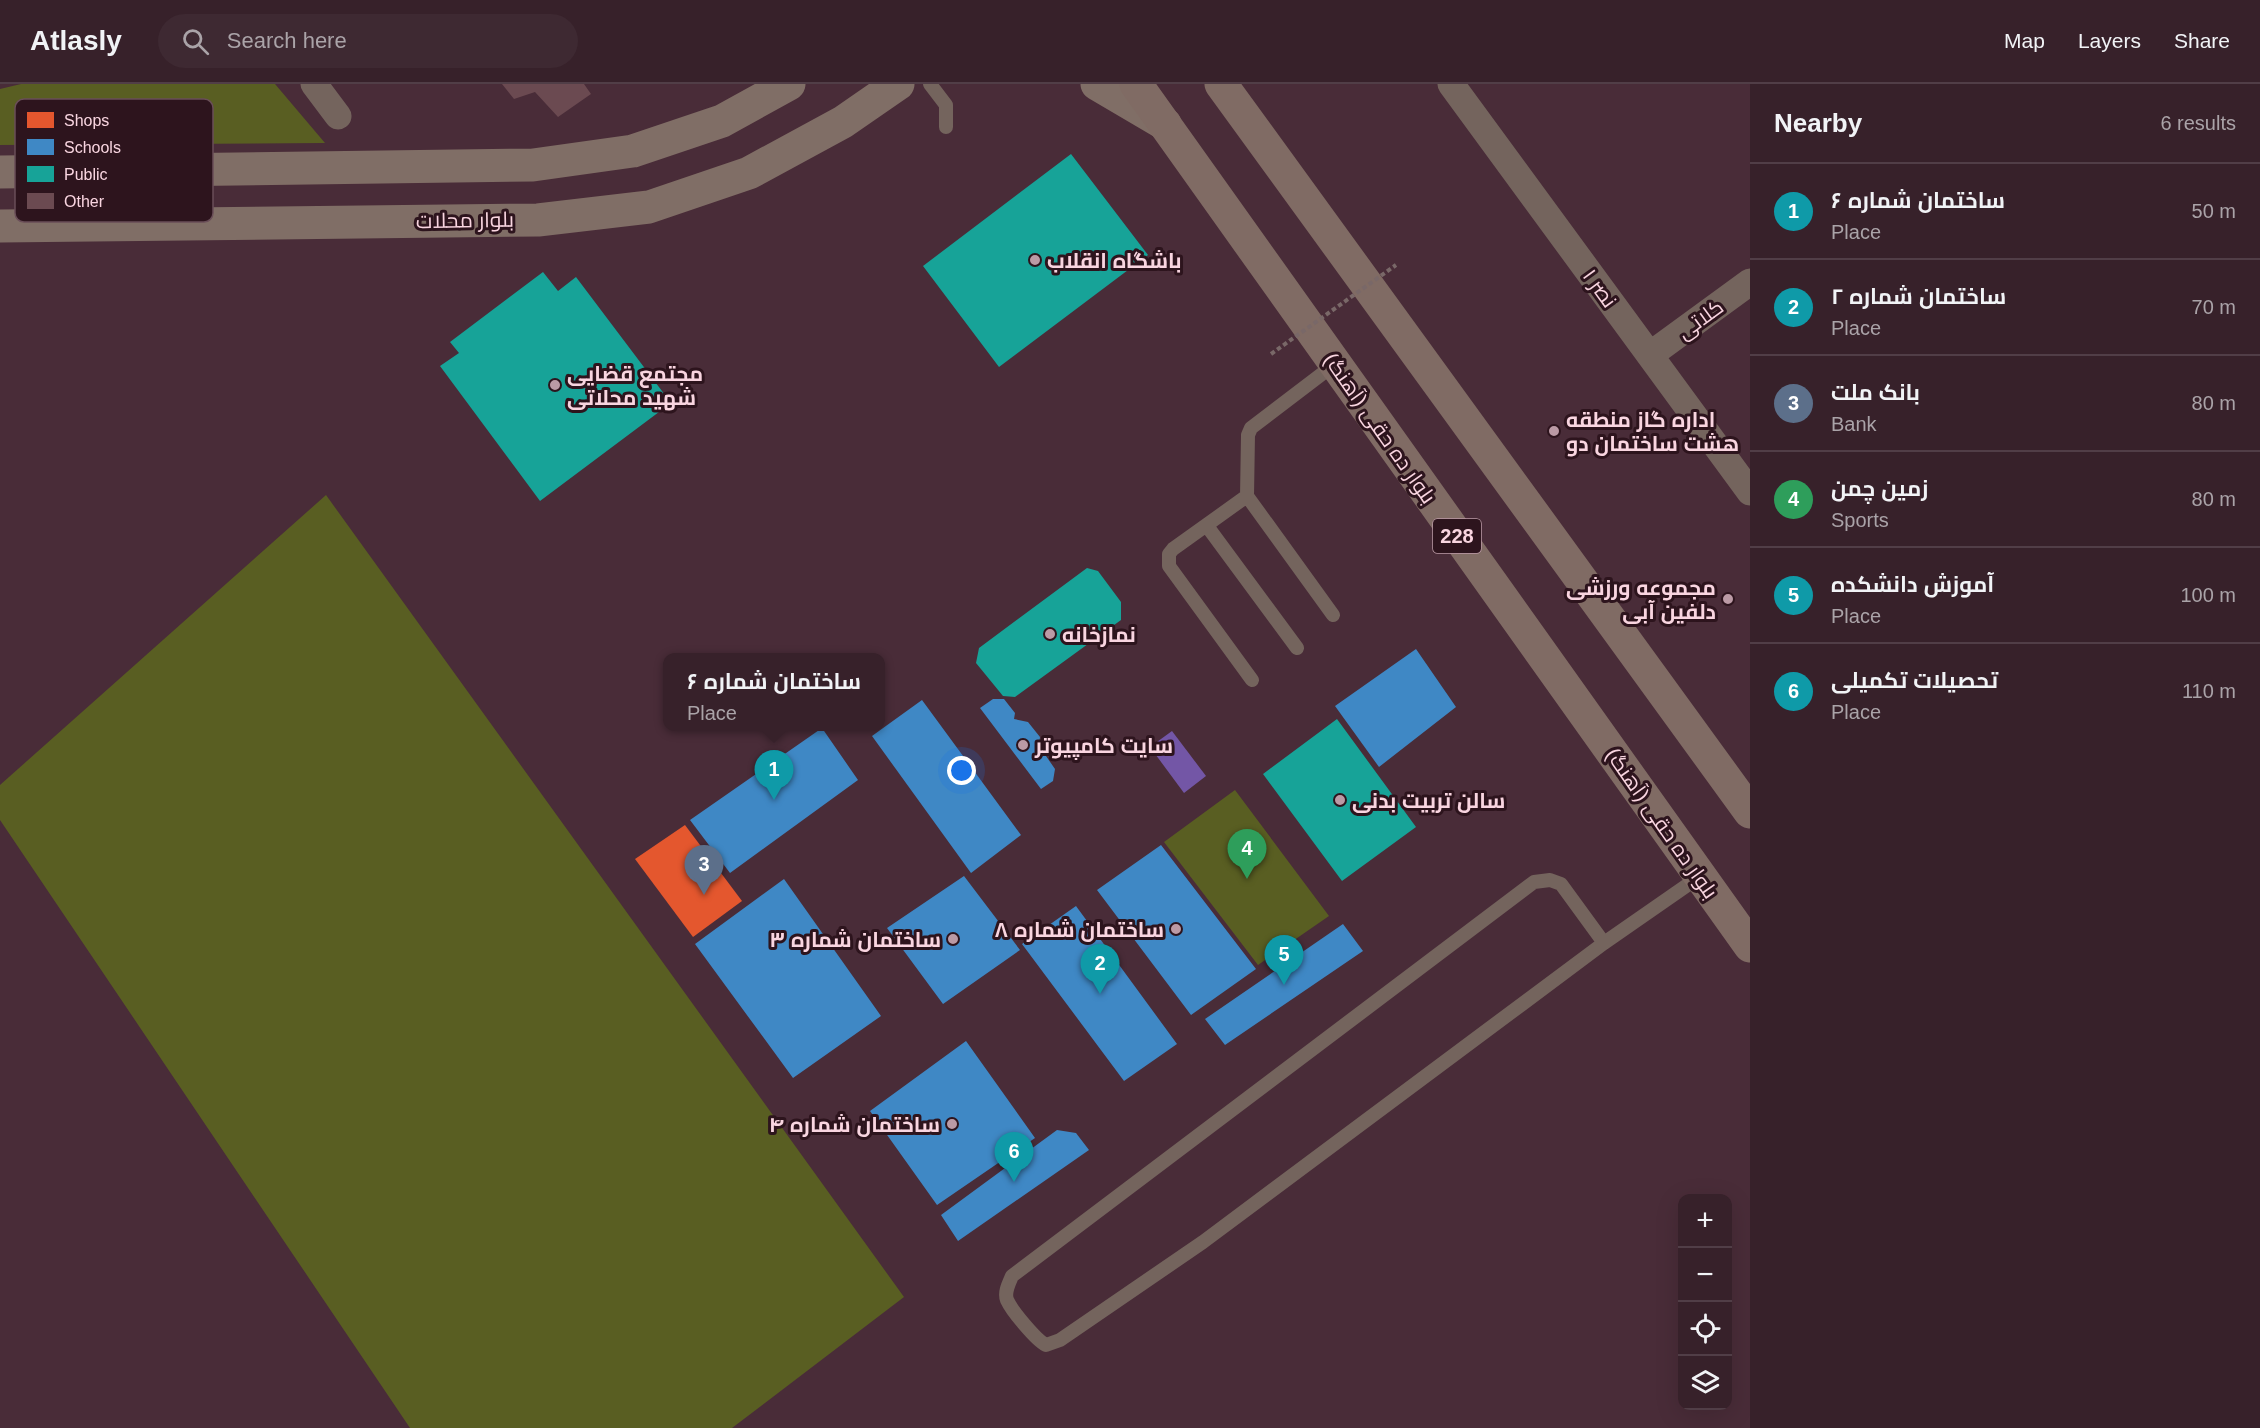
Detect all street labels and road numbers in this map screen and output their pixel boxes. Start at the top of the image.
street label: بلوار محلات [416,208,514,233]
street label: نصر ۱ [1578,264,1621,312]
street label: کلاتی [1672,295,1729,345]
street label: بلوار ده حقی (آهنگ) [1318,348,1441,509]
road number: 228 [1433,519,1481,553]
street label: بلوار ده حقی (آهنگ) [1600,743,1723,904]

